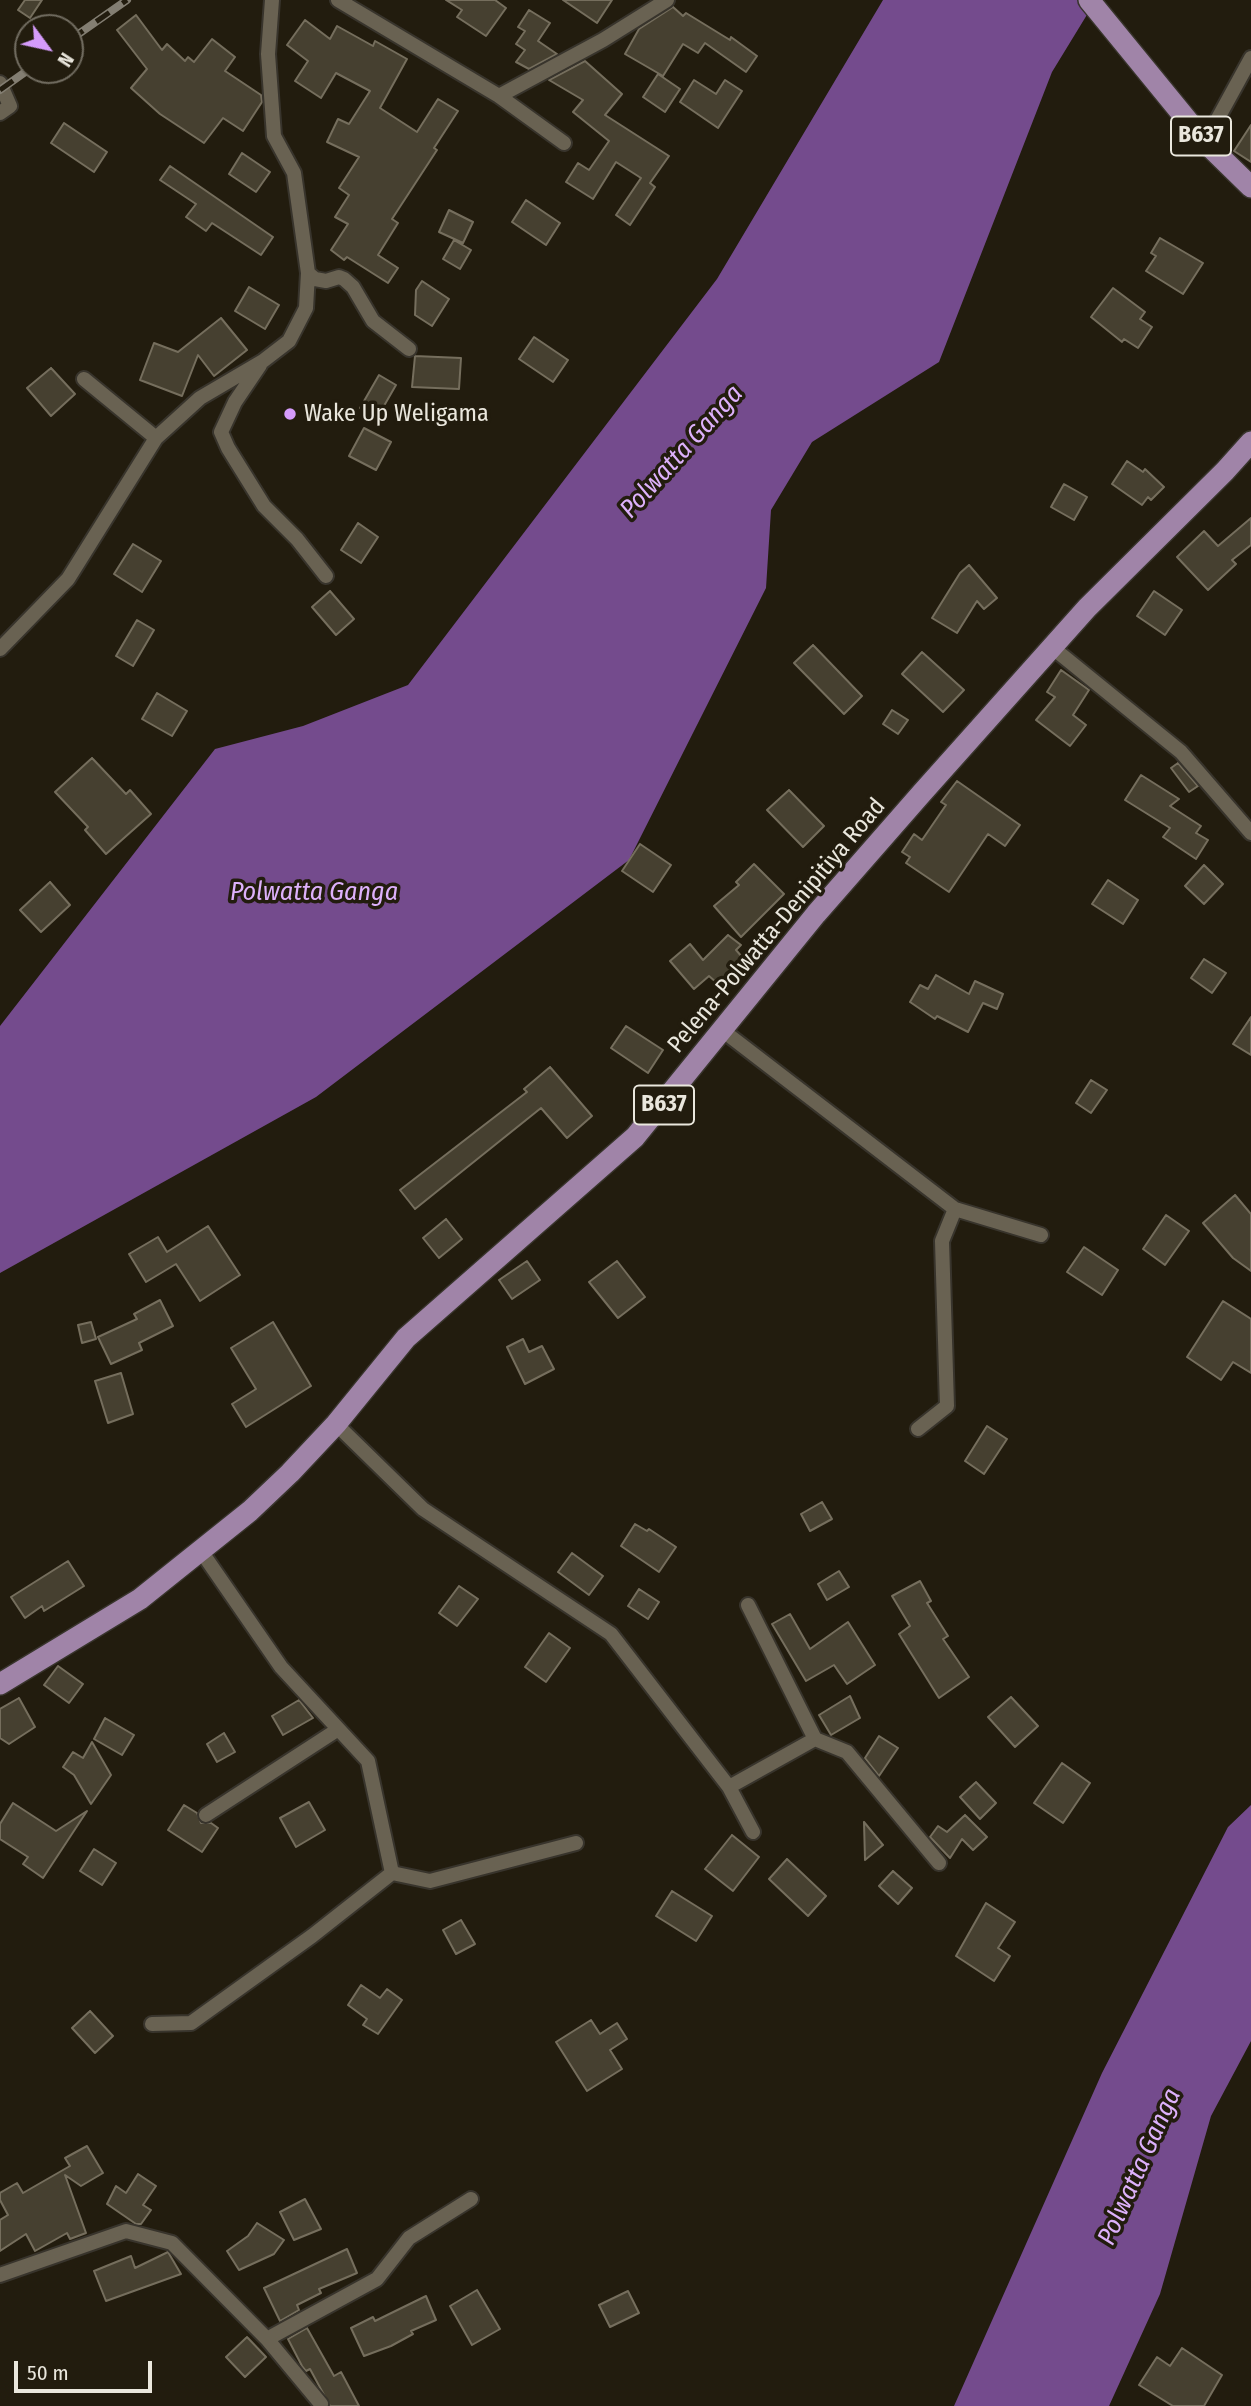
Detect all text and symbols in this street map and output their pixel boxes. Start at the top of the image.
north arrow [14,14,84,84]
text: N [53,49,78,71]
road number: B637 [1171,116,1231,155]
water label: Polwatta Ganga [614,379,750,525]
place label: Wake Up Weligama [304,400,489,428]
marker: Wake Up Weligama [282,406,298,422]
street label: Pelena-Polwatta-Denipitiya Road [662,793,892,1059]
water label: Polwatta Ganga [230,877,398,909]
road number: B637 [634,1086,694,1124]
water label: Polwatta Ganga [1092,2084,1188,2250]
scale bar [18,2346,156,2390]
text: 50 m [27,2360,69,2386]

